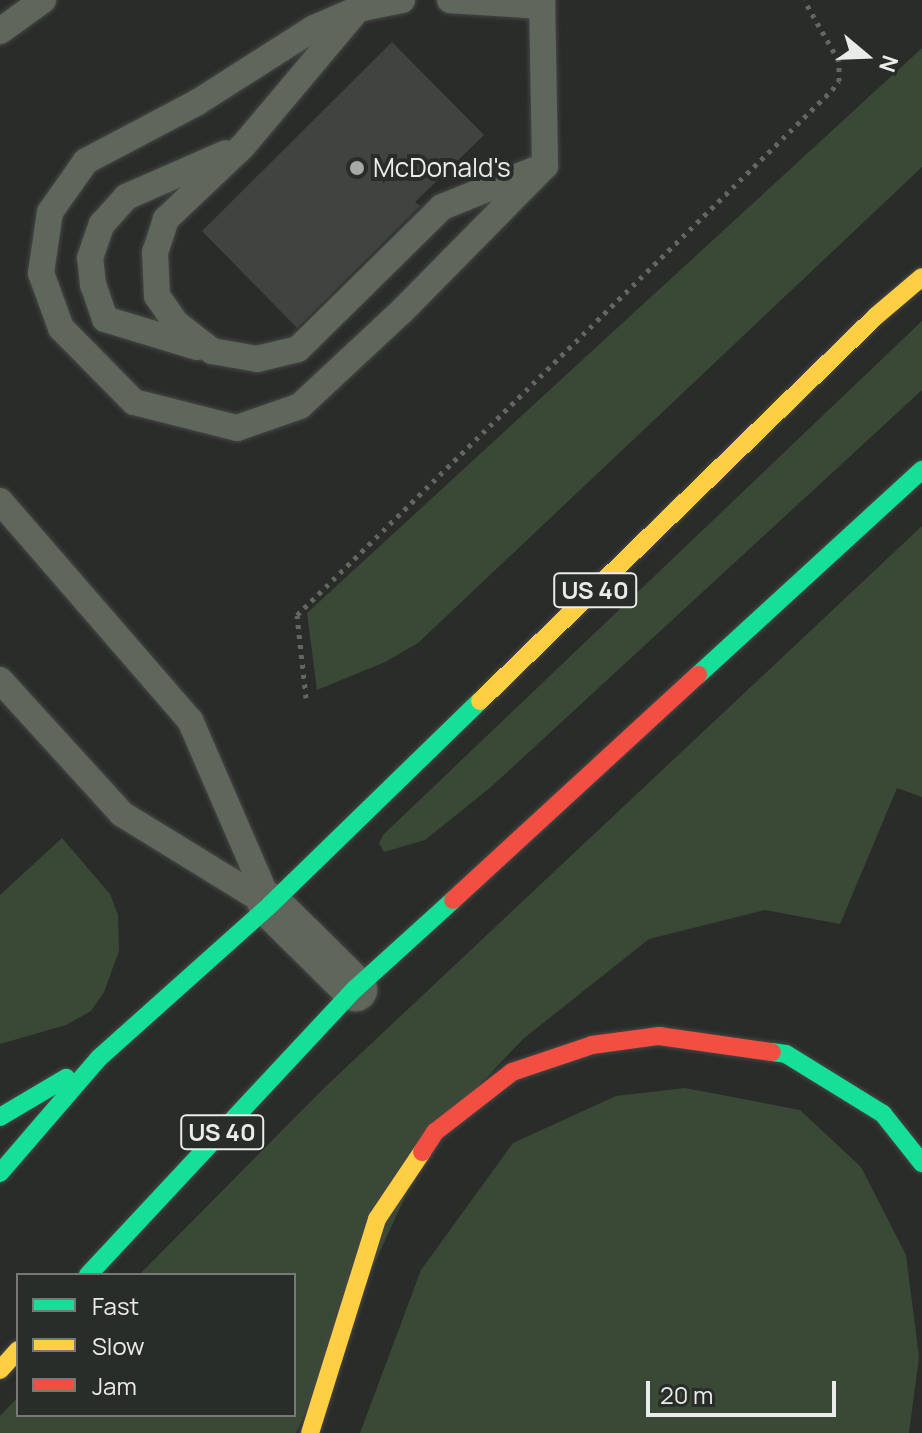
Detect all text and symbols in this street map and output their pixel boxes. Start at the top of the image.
north arrow [826,16,906,96]
text: N [872,51,905,76]
place label: McDonald's [373,152,511,184]
marker: McDonald's [348,159,366,177]
road number: US 40 [553,570,637,610]
road number: US 40 [180,1112,264,1152]
legend [16,1273,296,1417]
text: Fast [92,1289,139,1322]
text: Slow [92,1329,145,1362]
scale bar [650,1365,840,1415]
text: Jam [92,1369,137,1402]
text: 20 m [660,1378,713,1411]

